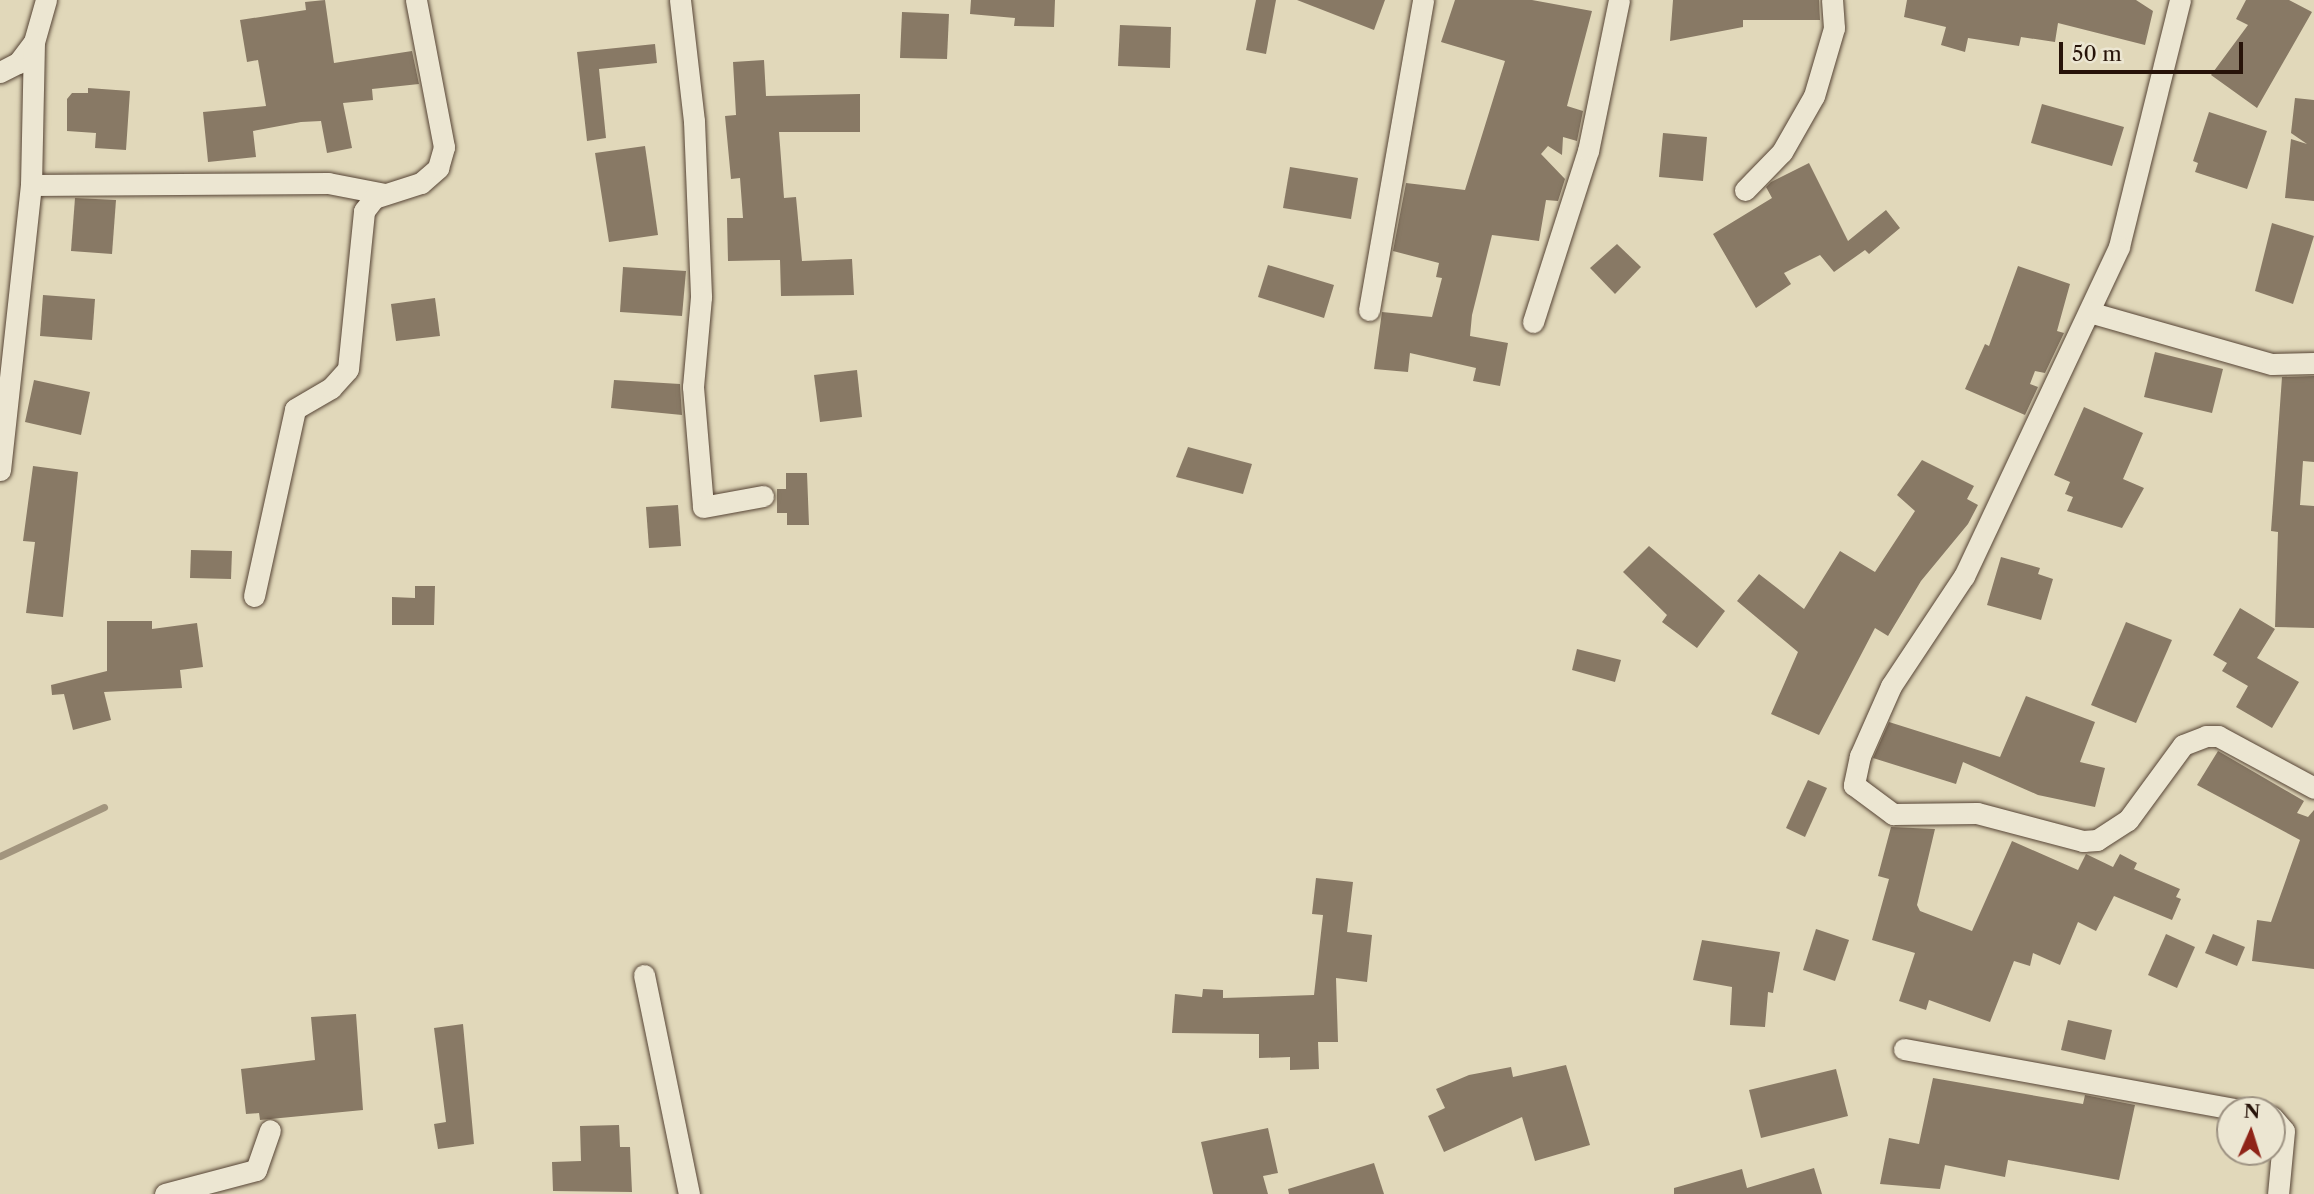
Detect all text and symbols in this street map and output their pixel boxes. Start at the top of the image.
scale bar [2062,28,2246,72]
text: 50 m [2072,41,2122,66]
north arrow [2216,1096,2286,1166]
text: N [2243,1100,2261,1123]

